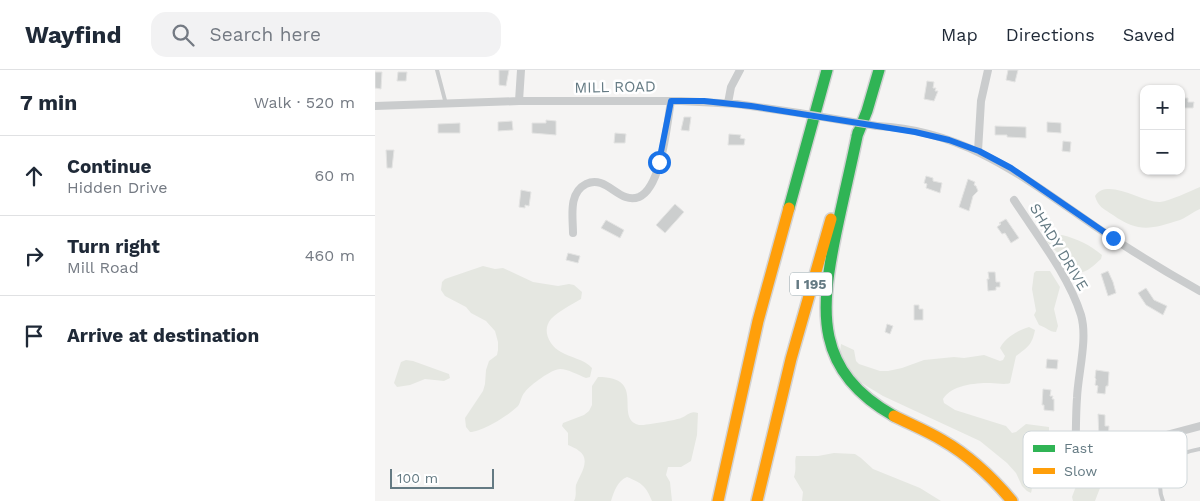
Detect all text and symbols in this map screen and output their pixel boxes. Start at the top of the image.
search box [151,12,501,57]
text: Wayfind [25,21,121,49]
icon: search [169,21,197,49]
text: Search here [209,23,321,46]
text: Map [941,24,978,45]
text: Directions [1006,24,1095,45]
text: Saved [1123,24,1175,45]
street label: MILL ROAD [574,77,656,97]
map controls [1140,85,1185,175]
button: + [1140,85,1185,130]
text: 7 min [20,90,77,115]
text: Walk · 520 m [254,93,355,112]
button: − [1140,130,1185,175]
route start [648,151,671,174]
text: Continue [67,155,151,178]
icon: ahead [20,162,48,190]
text: 60 m [315,166,355,185]
text: Hidden Drive [67,178,167,197]
street label: SHADY DRIVE [1026,200,1092,294]
route end [1102,227,1125,250]
text: Turn right [67,235,160,258]
icon: right [20,242,48,270]
text: 460 m [305,246,355,265]
text: Mill Road [67,258,139,277]
road number: I 195 [790,272,832,295]
icon: arrive [20,322,48,350]
text: Arrive at destination [67,324,259,347]
legend [1023,431,1187,488]
text: Fast [1064,440,1093,456]
text: Slow [1064,463,1097,479]
scale bar [390,466,494,489]
text: 100 m [397,470,438,486]

